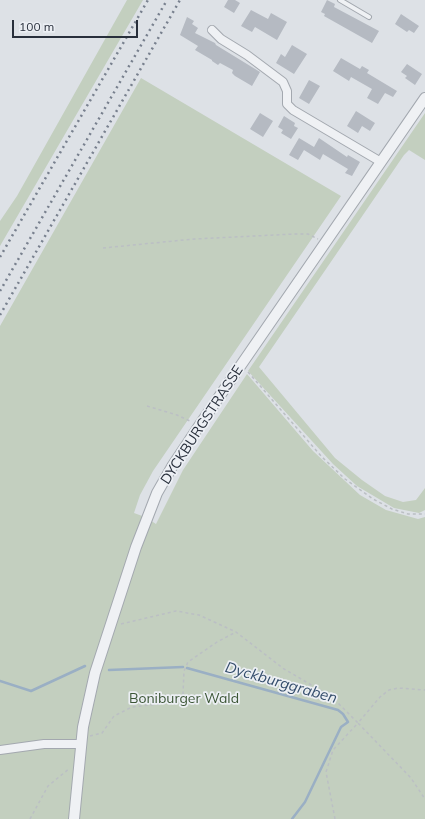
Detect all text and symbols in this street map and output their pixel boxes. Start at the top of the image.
scale bar [14,12,140,38]
text: 100 m [19,19,54,34]
street label: DYCKBURGSTRASSE [157,362,247,488]
water label: Dyckburggraben [223,658,339,708]
park label: Boniburger Wald [129,691,239,707]

